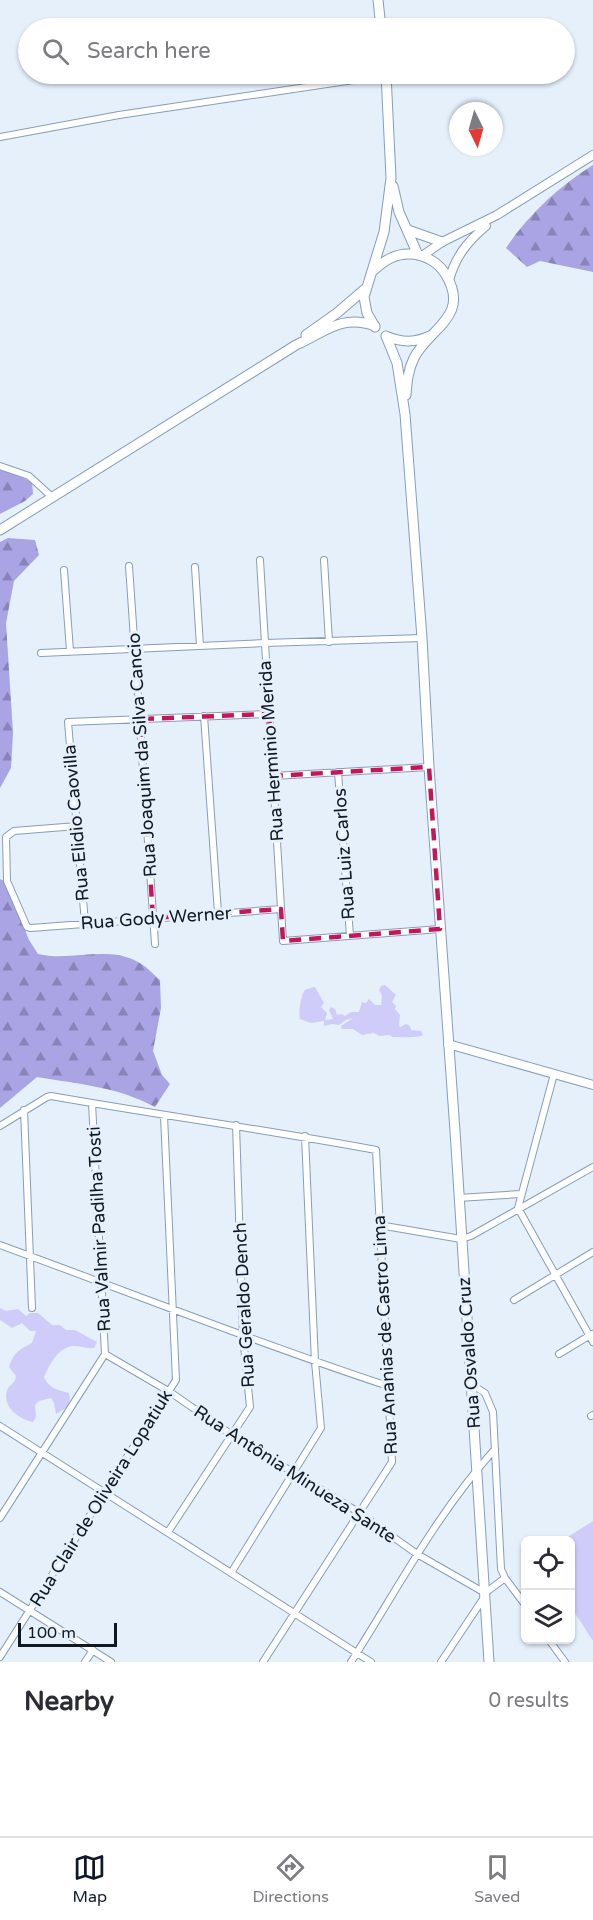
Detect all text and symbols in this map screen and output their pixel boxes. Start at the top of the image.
search box [18,18,575,84]
icon: search [39,35,72,68]
text: Search here [87,38,211,64]
north arrow [449,102,503,156]
street label: Rua Joaquim da Silva Cancio [122,632,162,878]
street label: Rua Herminio Merida [254,660,288,842]
street label: Rua Elidio Caovilla [58,744,94,902]
street label: Rua Luiz Carlos [328,788,360,920]
street label: Rua Gody Werner [80,902,232,934]
street label: Rua Valmir Padilha Tosti [83,1126,115,1332]
street label: Rua Ananias de Castro Lima [368,1215,402,1455]
street label: Rua Geraldo Dench [229,1222,259,1388]
street label: Rua Osvaldo Cruz [453,1276,485,1430]
street label: Rua Clair de Oliveira Lopatiuk [25,1385,177,1611]
street label: Rua Antônia Minueza Sante [190,1400,400,1548]
map controls [521,1536,575,1644]
button: locate [521,1536,575,1590]
button: layers [521,1590,575,1644]
scale bar [18,1620,117,1648]
text: 100 m [27,1623,76,1643]
text: Nearby [24,1686,114,1717]
text: 0 results [489,1689,569,1713]
tab: Map [73,1851,107,1907]
tab: Directions [252,1851,329,1907]
tab: Saved [474,1851,520,1907]

